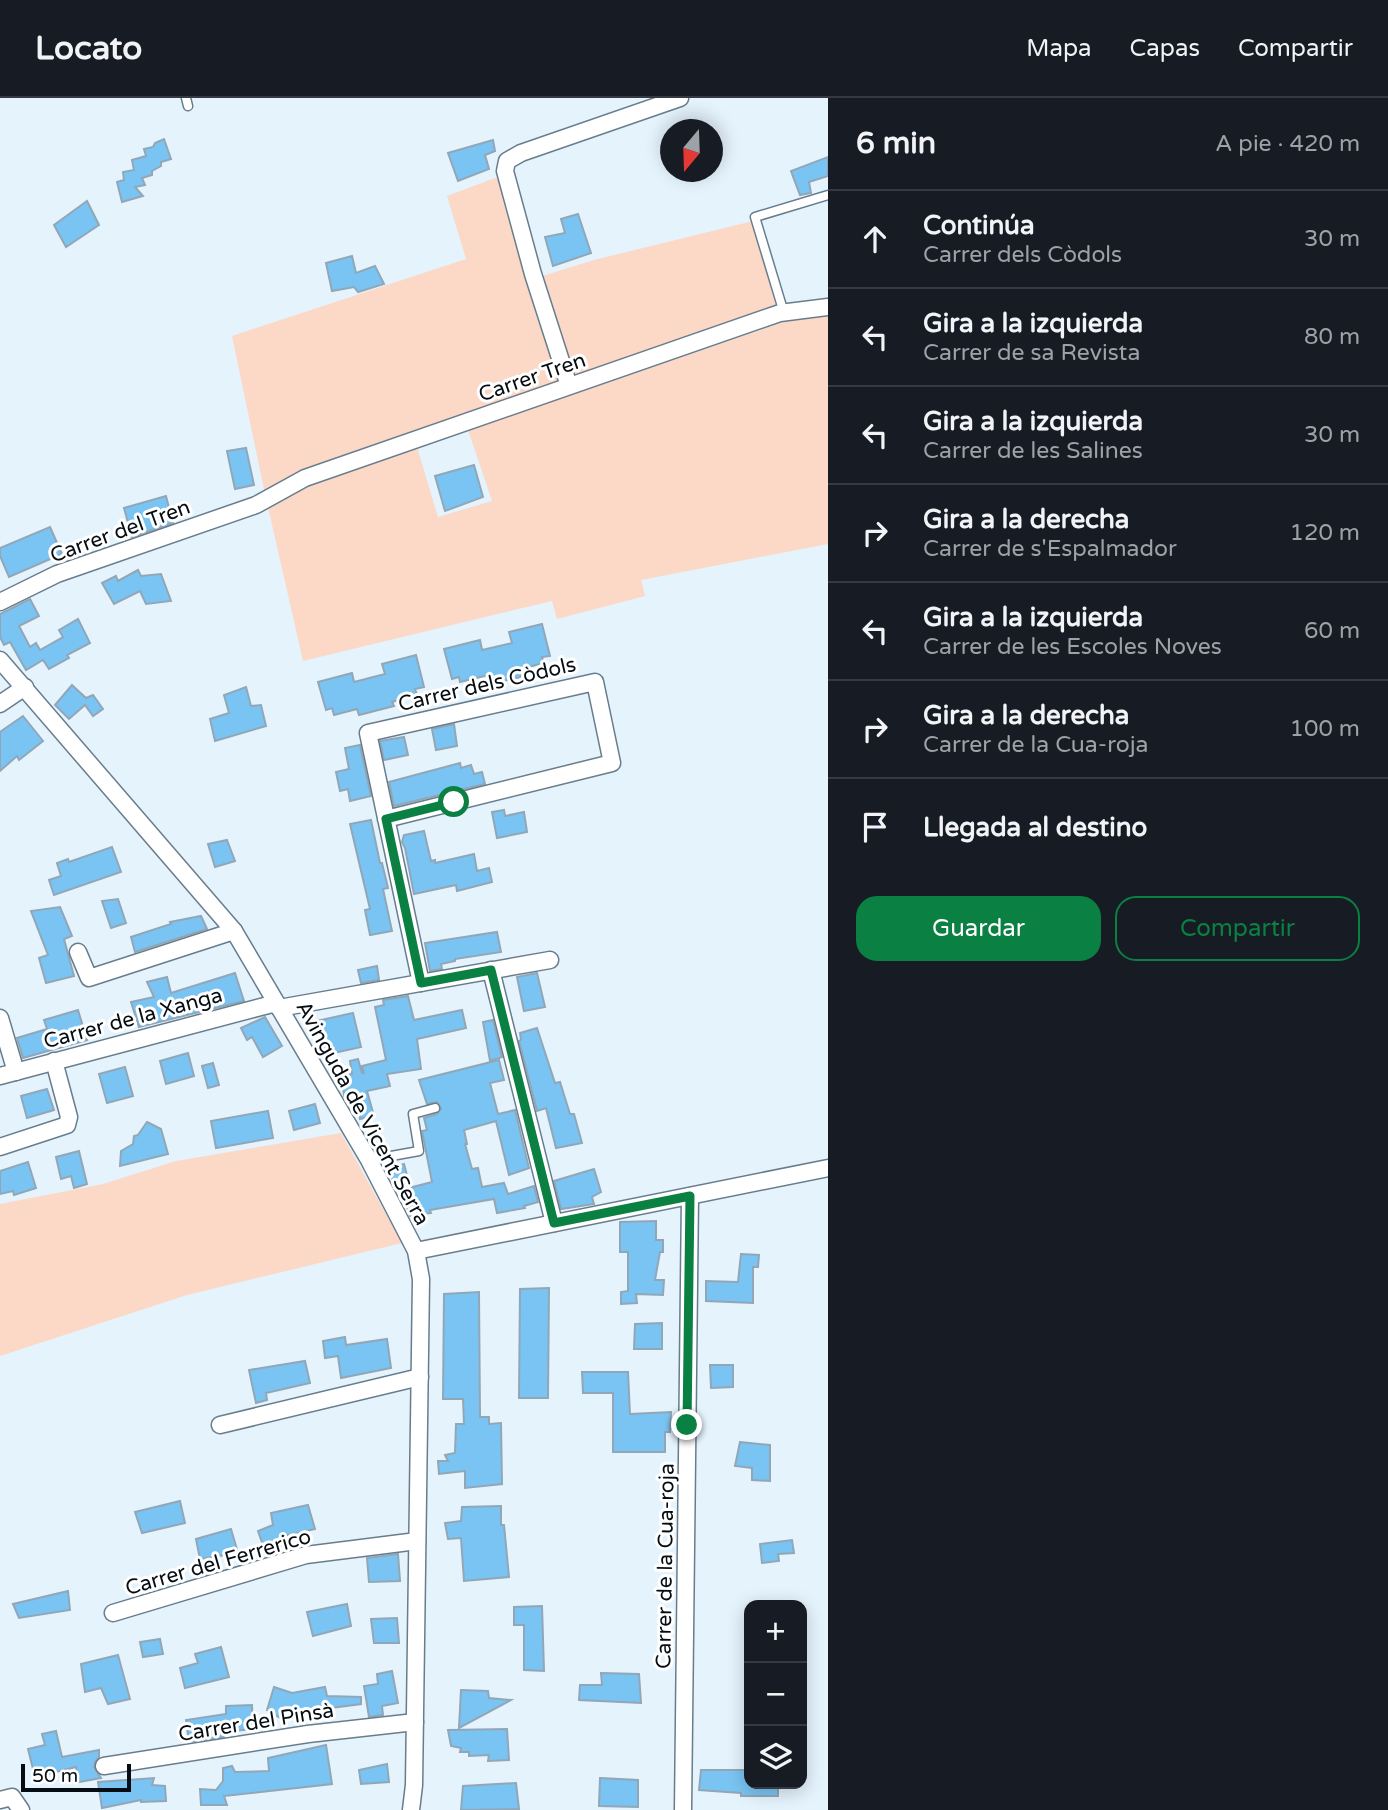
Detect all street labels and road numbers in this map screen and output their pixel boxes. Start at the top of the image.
street label: Carrer Tren [475,348,589,407]
street label: Carrer del Tren [47,495,194,568]
street label: Carrer dels Còdols [396,652,579,717]
street label: Carrer de la Xanga [41,983,225,1054]
street label: Avinguda de Vicent Serra [290,997,435,1230]
street label: Carrer de la Cua-roja [651,1463,680,1669]
street label: Carrer del Ferrerico [122,1524,314,1601]
street label: Carrer del Pinsà [176,1698,336,1747]

